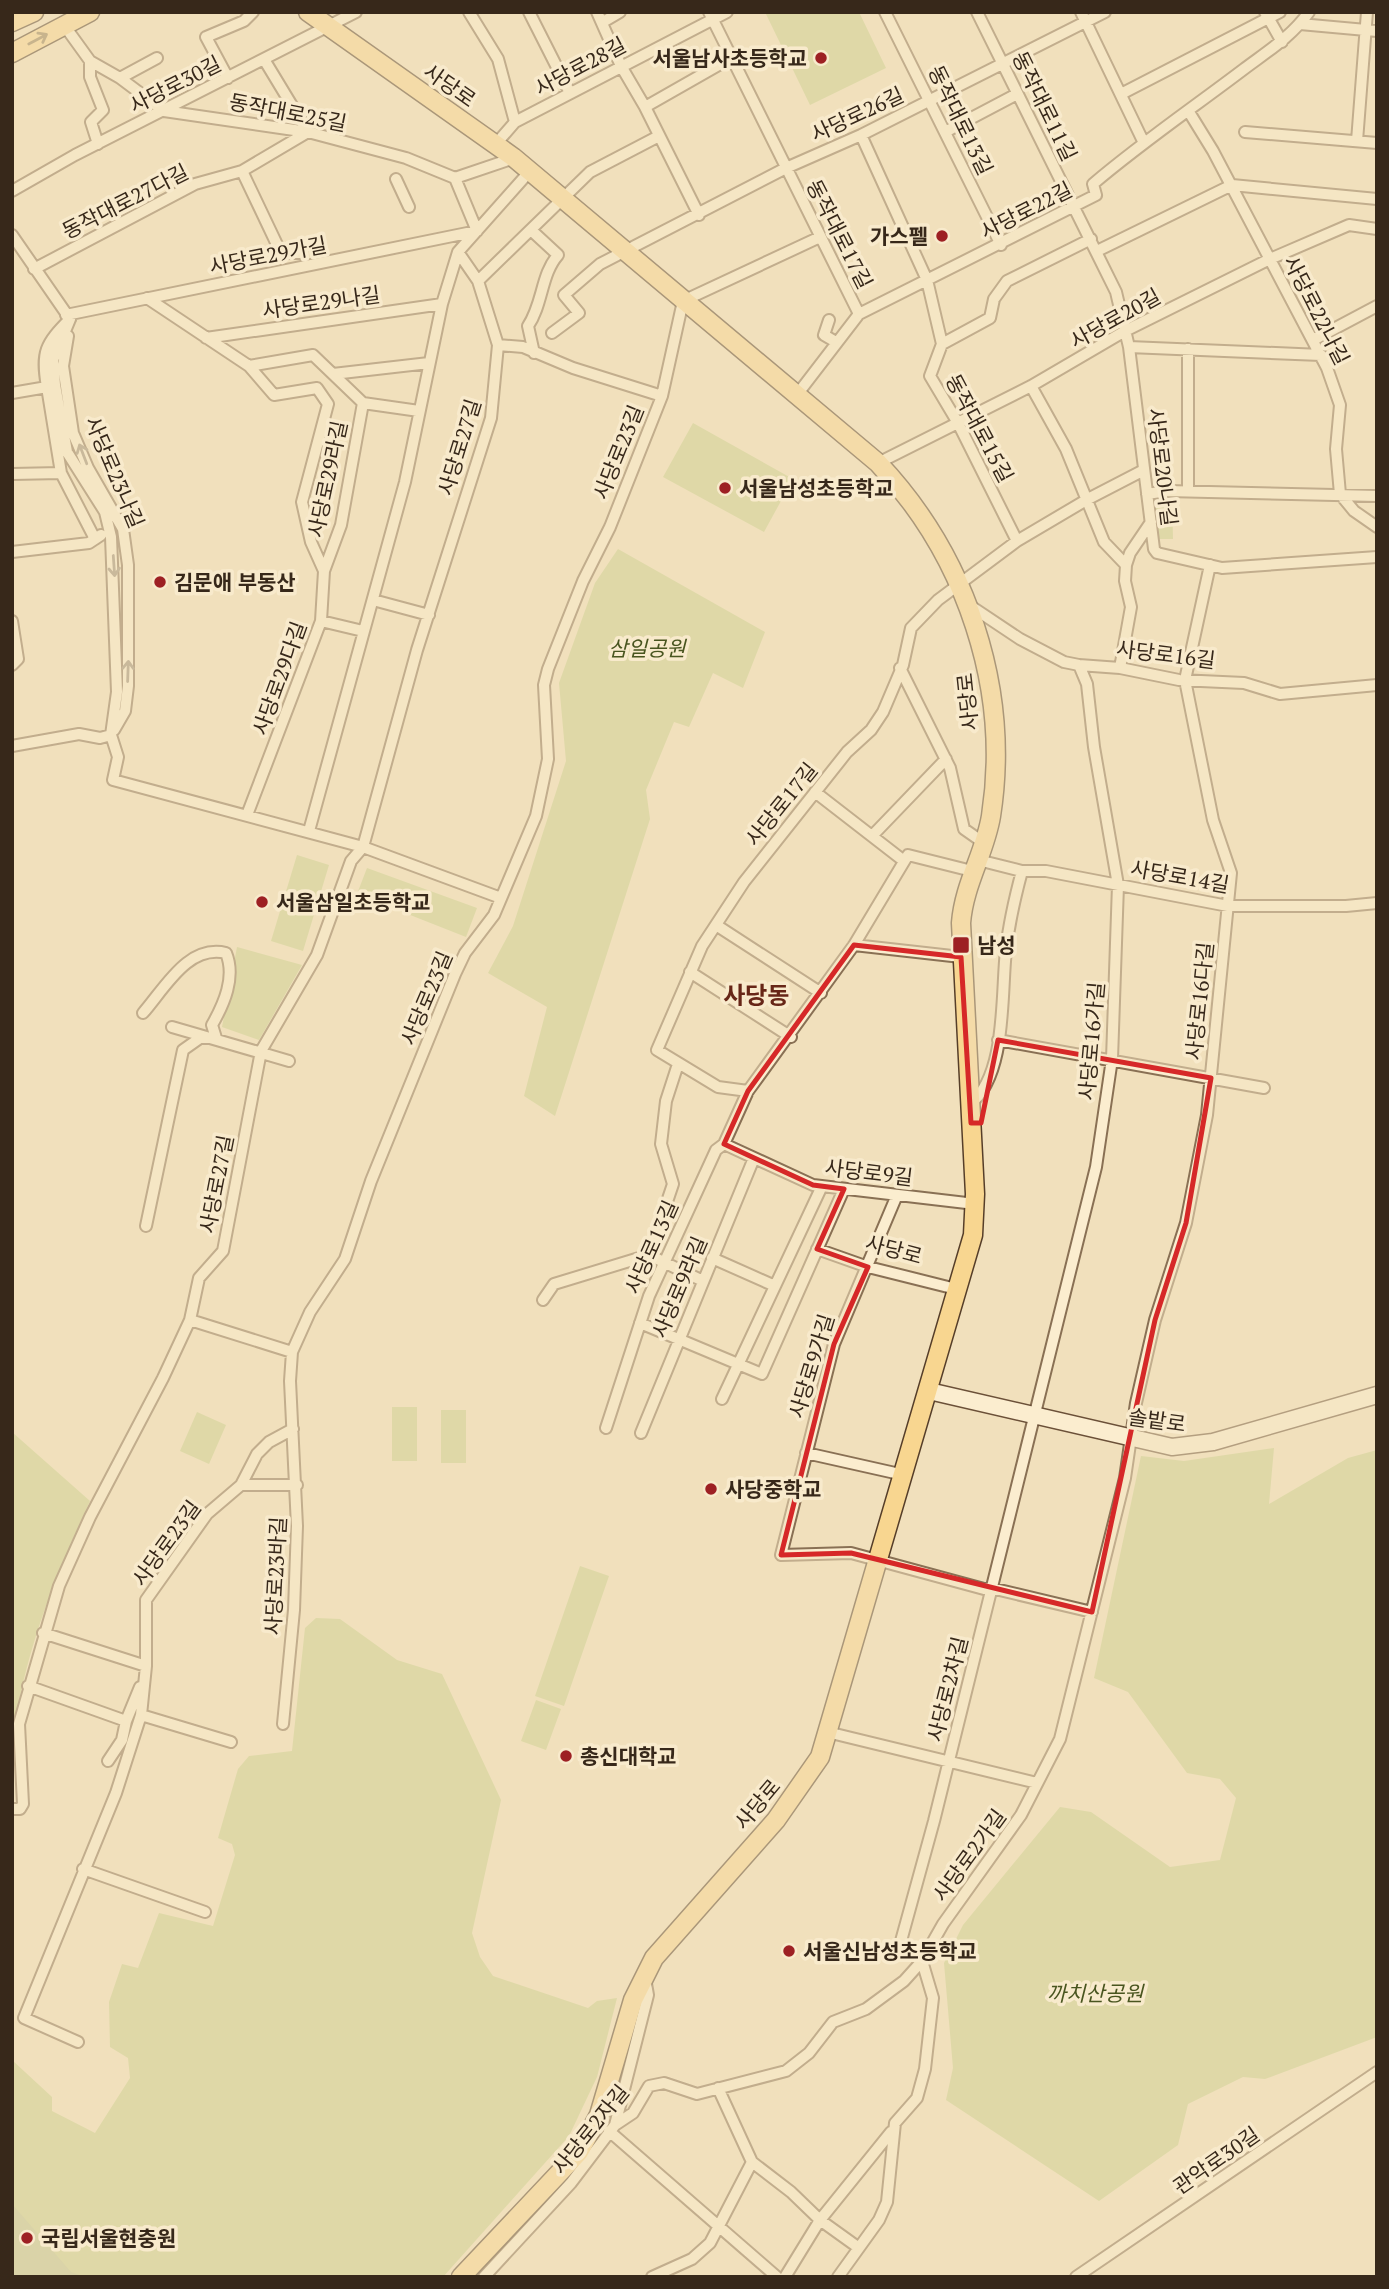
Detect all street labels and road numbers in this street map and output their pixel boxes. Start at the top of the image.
street label: 사당로28길 [529,30,631,102]
street label: 동작대로11길 [1006,46,1084,166]
street label: 사당로30길 [124,49,226,119]
street label: 사당로 [418,57,482,113]
street label: 동작대로13길 [922,60,1000,180]
street label: 사당로26길 [806,80,908,148]
street label: 동작대로25길 [227,87,349,137]
street label: 동작대로27다길 [57,157,193,245]
street label: 동작대로17길 [801,175,879,293]
street label: 사당로22길 [975,175,1077,245]
street label: 사당로29가길 [207,230,329,280]
street label: 사당로22나길 [1278,251,1356,369]
street label: 사당로29나길 [260,280,382,324]
street label: 사당로20길 [1065,282,1165,354]
street label: 동작대로15길 [940,369,1020,487]
street label: 사당로27길 [431,395,487,499]
street label: 사당로23길 [586,401,650,503]
street label: 사당로20나길 [1142,406,1184,528]
street label: 사당로23나길 [79,412,151,532]
street label: 사당로29라길 [301,418,353,540]
street label: 사당로29다길 [245,617,313,739]
street label: 사당로16길 [1115,634,1217,674]
street label: 사당로 [950,672,984,732]
street label: 사당로17길 [739,756,823,852]
street label: 사당로14길 [1128,854,1232,898]
street label: 사당로16다길 [1179,940,1219,1062]
street label: 사당로23길 [394,947,458,1049]
street label: 사당로16가길 [1072,981,1110,1101]
street label: 사당로27길 [193,1132,239,1236]
street label: 사당로9길 [823,1153,915,1191]
street label: 사당로13길 [618,1196,684,1298]
street label: 사당로 [862,1228,926,1270]
street label: 사당로9라길 [645,1232,713,1342]
street label: 사당로9가길 [782,1310,840,1422]
street label: 솔밭로 [1126,1402,1188,1438]
street label: 사당로23길 [125,1494,207,1592]
street label: 사당로23바길 [258,1516,292,1636]
street label: 사당로2차길 [920,1633,974,1745]
street label: 사당로 [728,1773,786,1835]
street label: 사당로2가길 [926,1803,1012,1907]
street label: 사당로2자길 [545,2078,635,2180]
street label: 관악로30길 [1167,2120,1265,2200]

